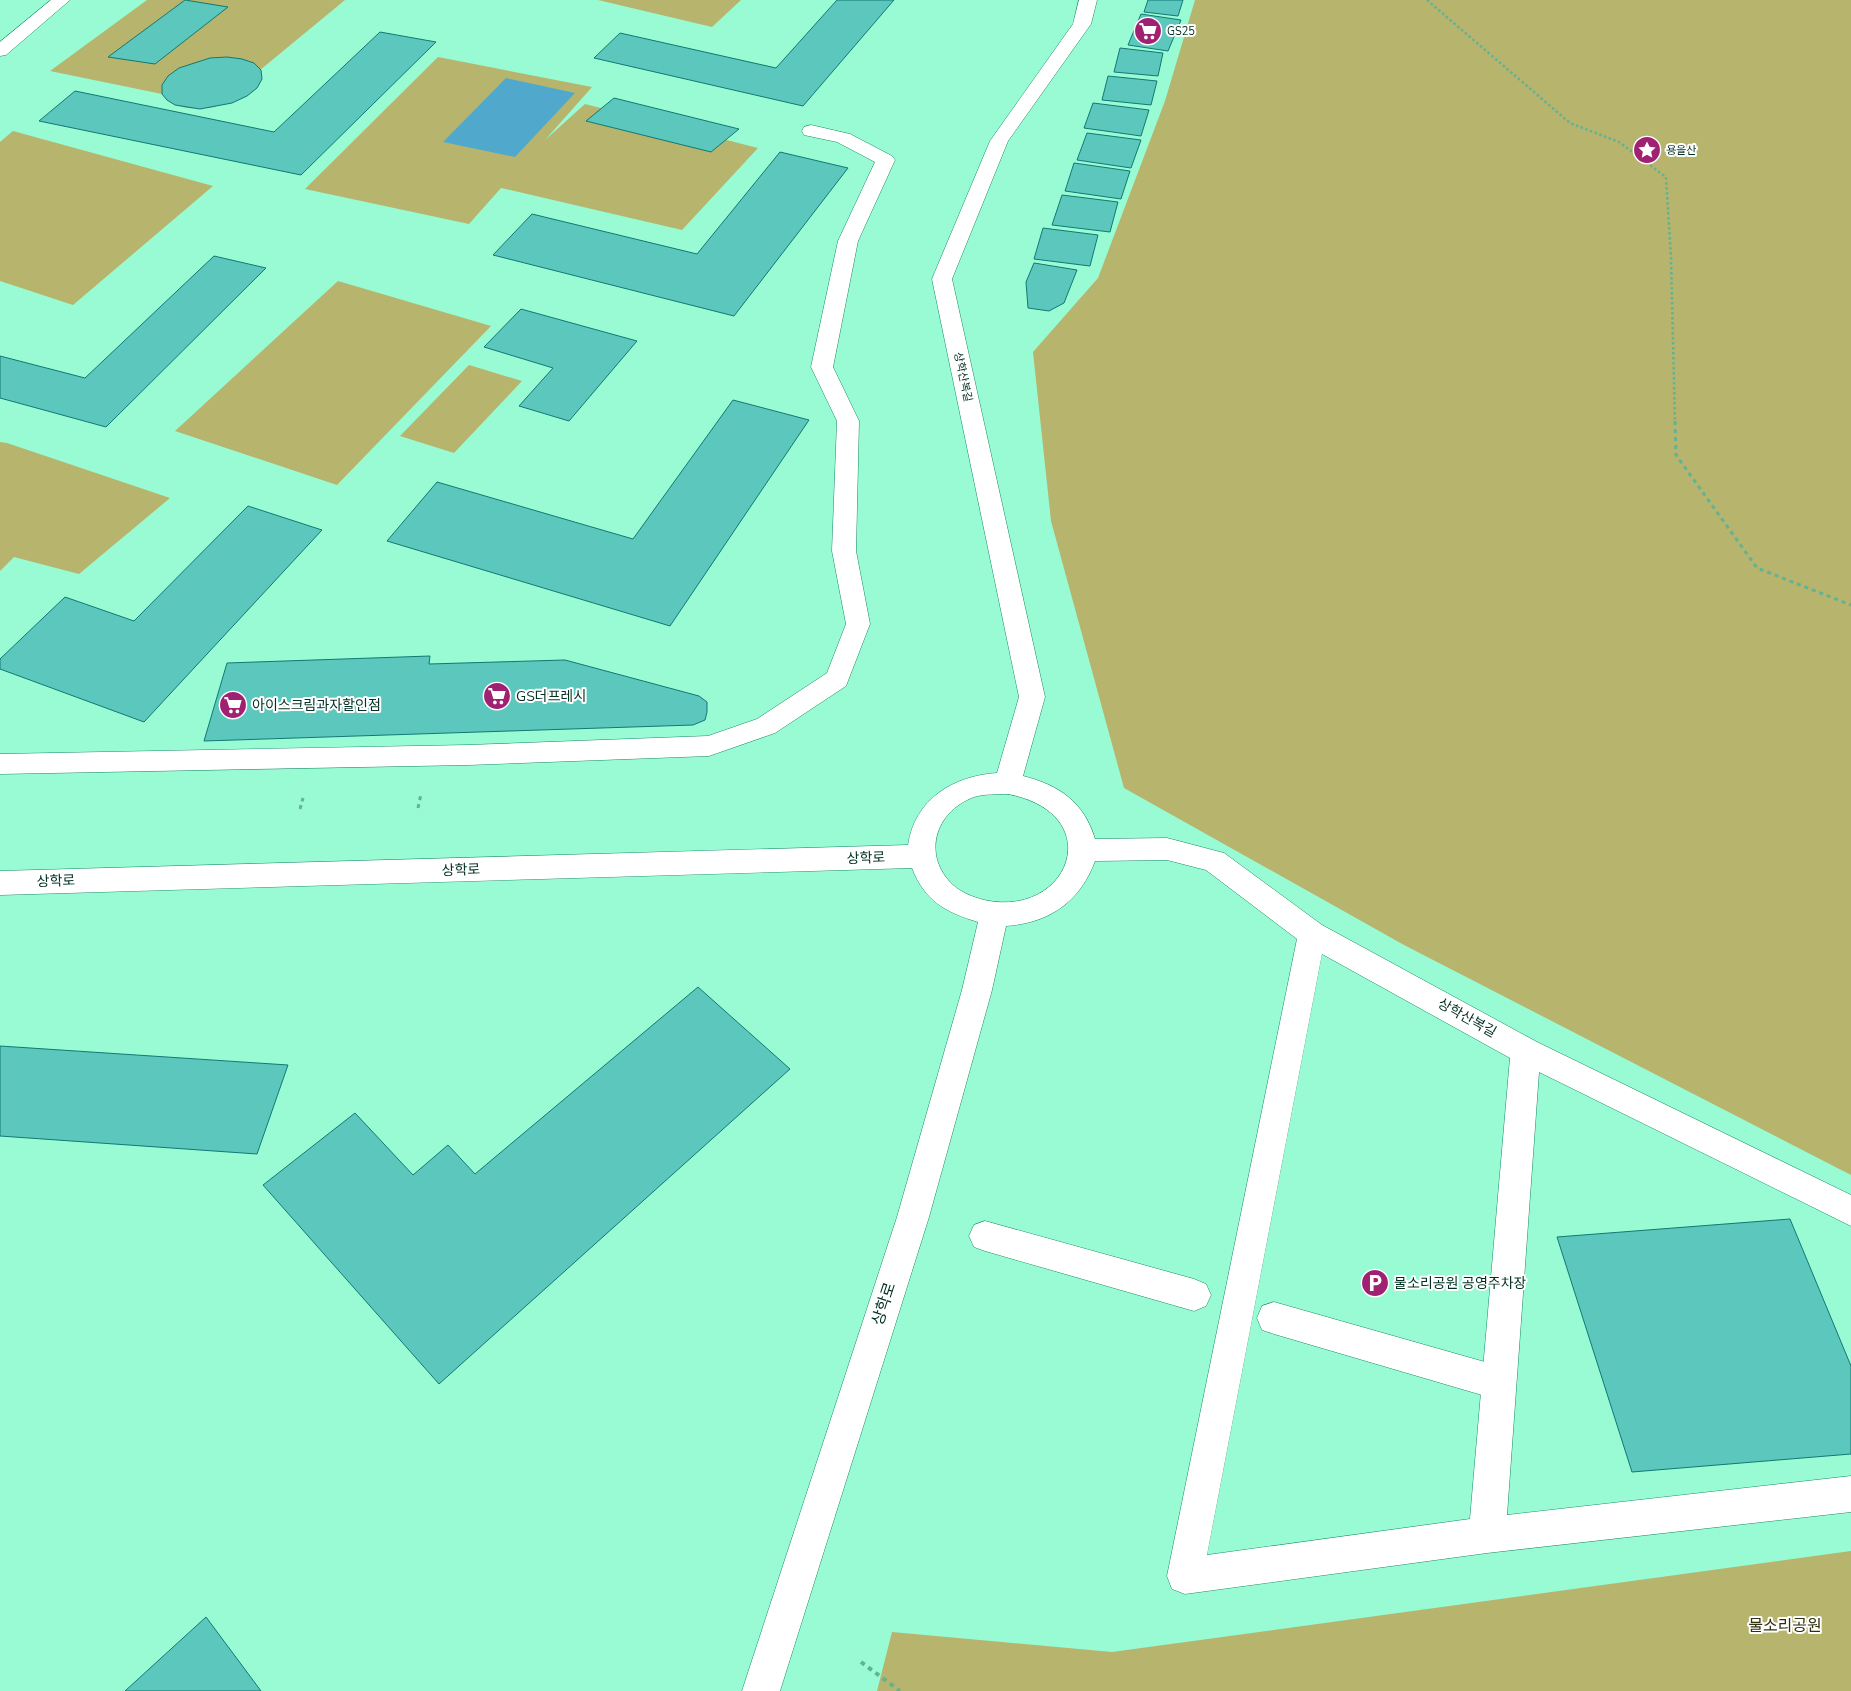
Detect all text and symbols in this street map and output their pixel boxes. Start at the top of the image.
supermarket icon: GS25 [1133,16,1163,46]
place label: GS25 [1167,24,1195,39]
place icon: 용을산 [1632,135,1662,165]
place label: 용을산 [1666,143,1696,158]
street label: 상학산복길 [950,351,976,403]
supermarket icon: GS더프레시 [482,681,512,711]
place label: GS더프레시 [516,687,586,706]
supermarket icon: 아이스크림과자할인점 [218,690,248,720]
place label: 아이스크림과자할인점 [252,696,381,715]
street label: 상학로 [846,848,886,868]
street label: 상학로 [441,860,481,880]
street label: 상학로 [36,871,76,891]
street label: 상학산복길 [1434,994,1500,1042]
parking icon: 물소리공원 공영주차장 [1360,1268,1390,1298]
place label: 물소리공원 공영주차장 [1394,1274,1527,1293]
street label: 상학로 [867,1279,901,1328]
park label: 물소리공원 [1748,1615,1822,1637]

